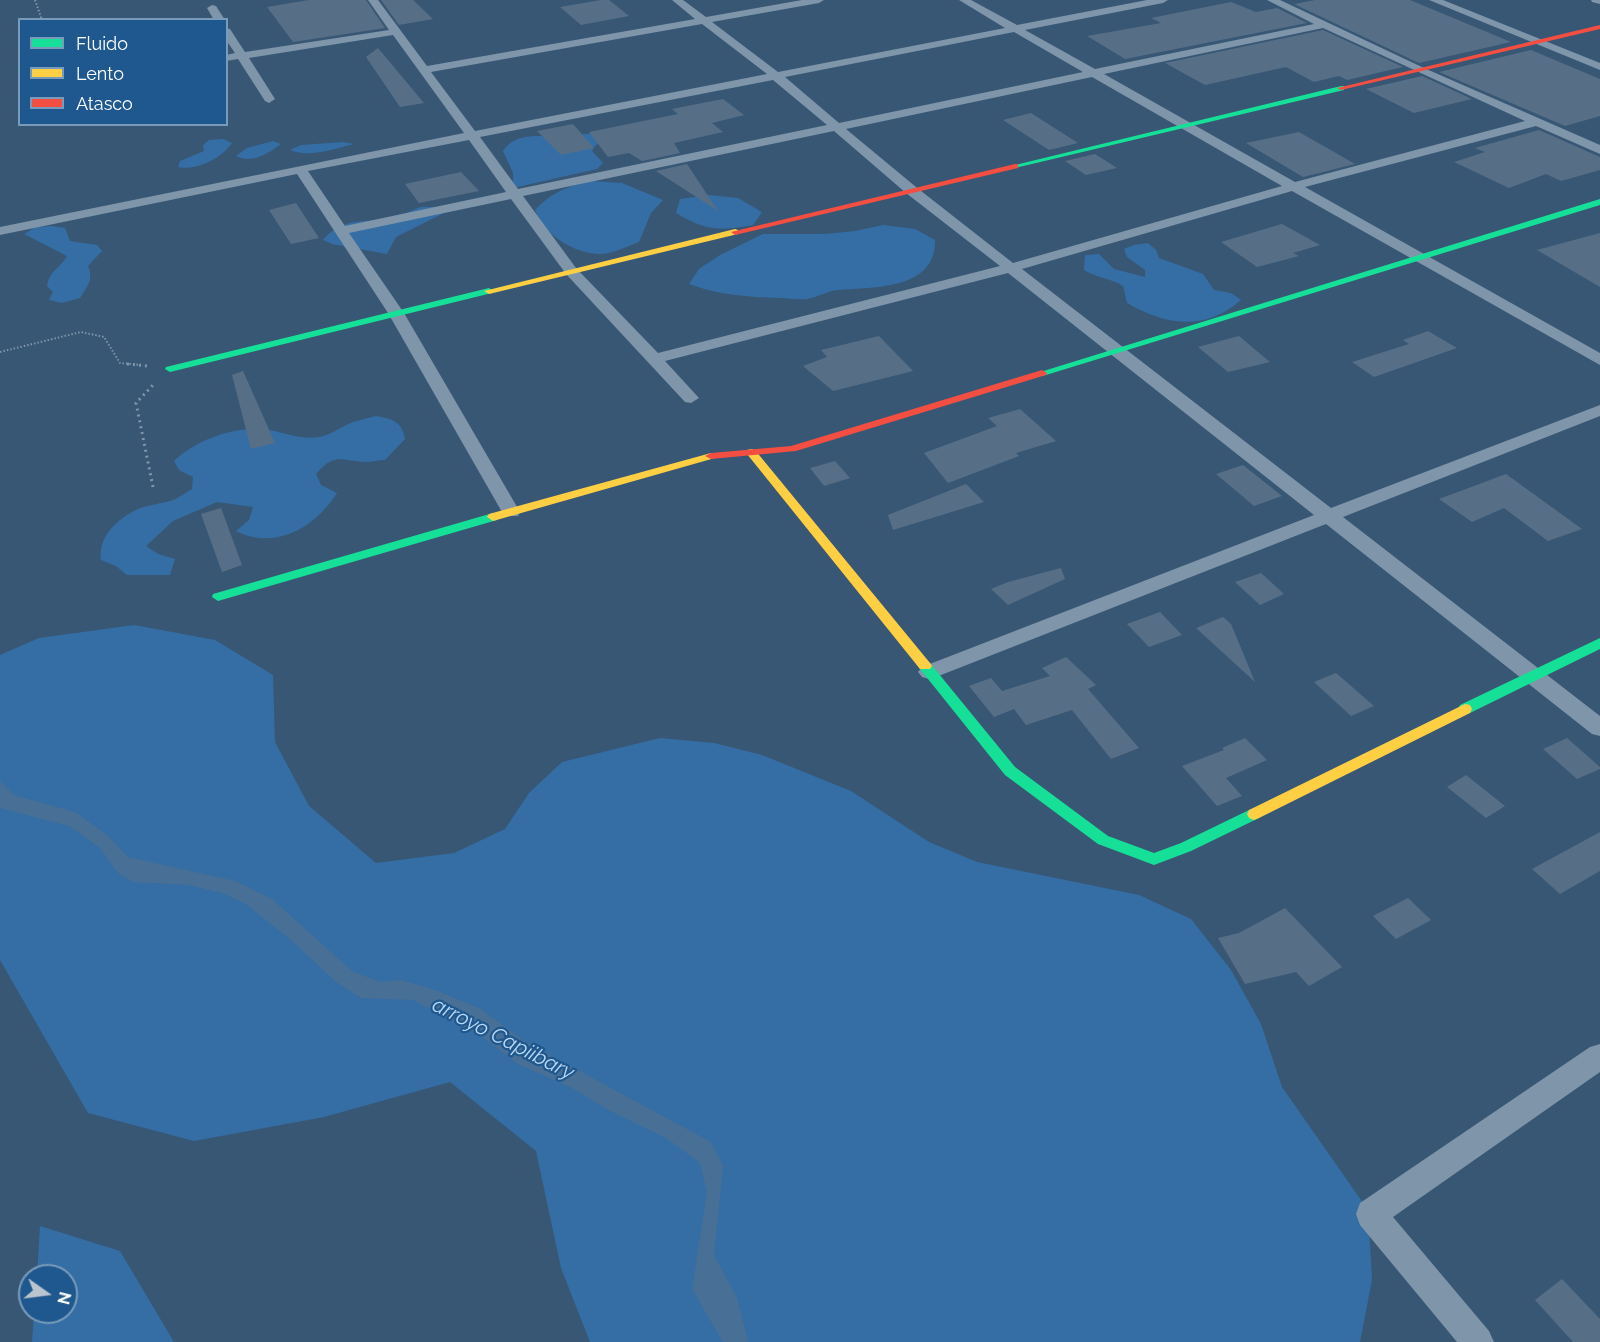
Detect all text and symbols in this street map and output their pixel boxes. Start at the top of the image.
legend [18,18,228,126]
text: Fluido [76,33,128,54]
text: Lento [76,63,124,84]
text: Atasco [76,93,133,114]
water label: arroyo Capiibary [428,992,578,1086]
north arrow [18,1264,78,1324]
text: N [53,1290,75,1306]

